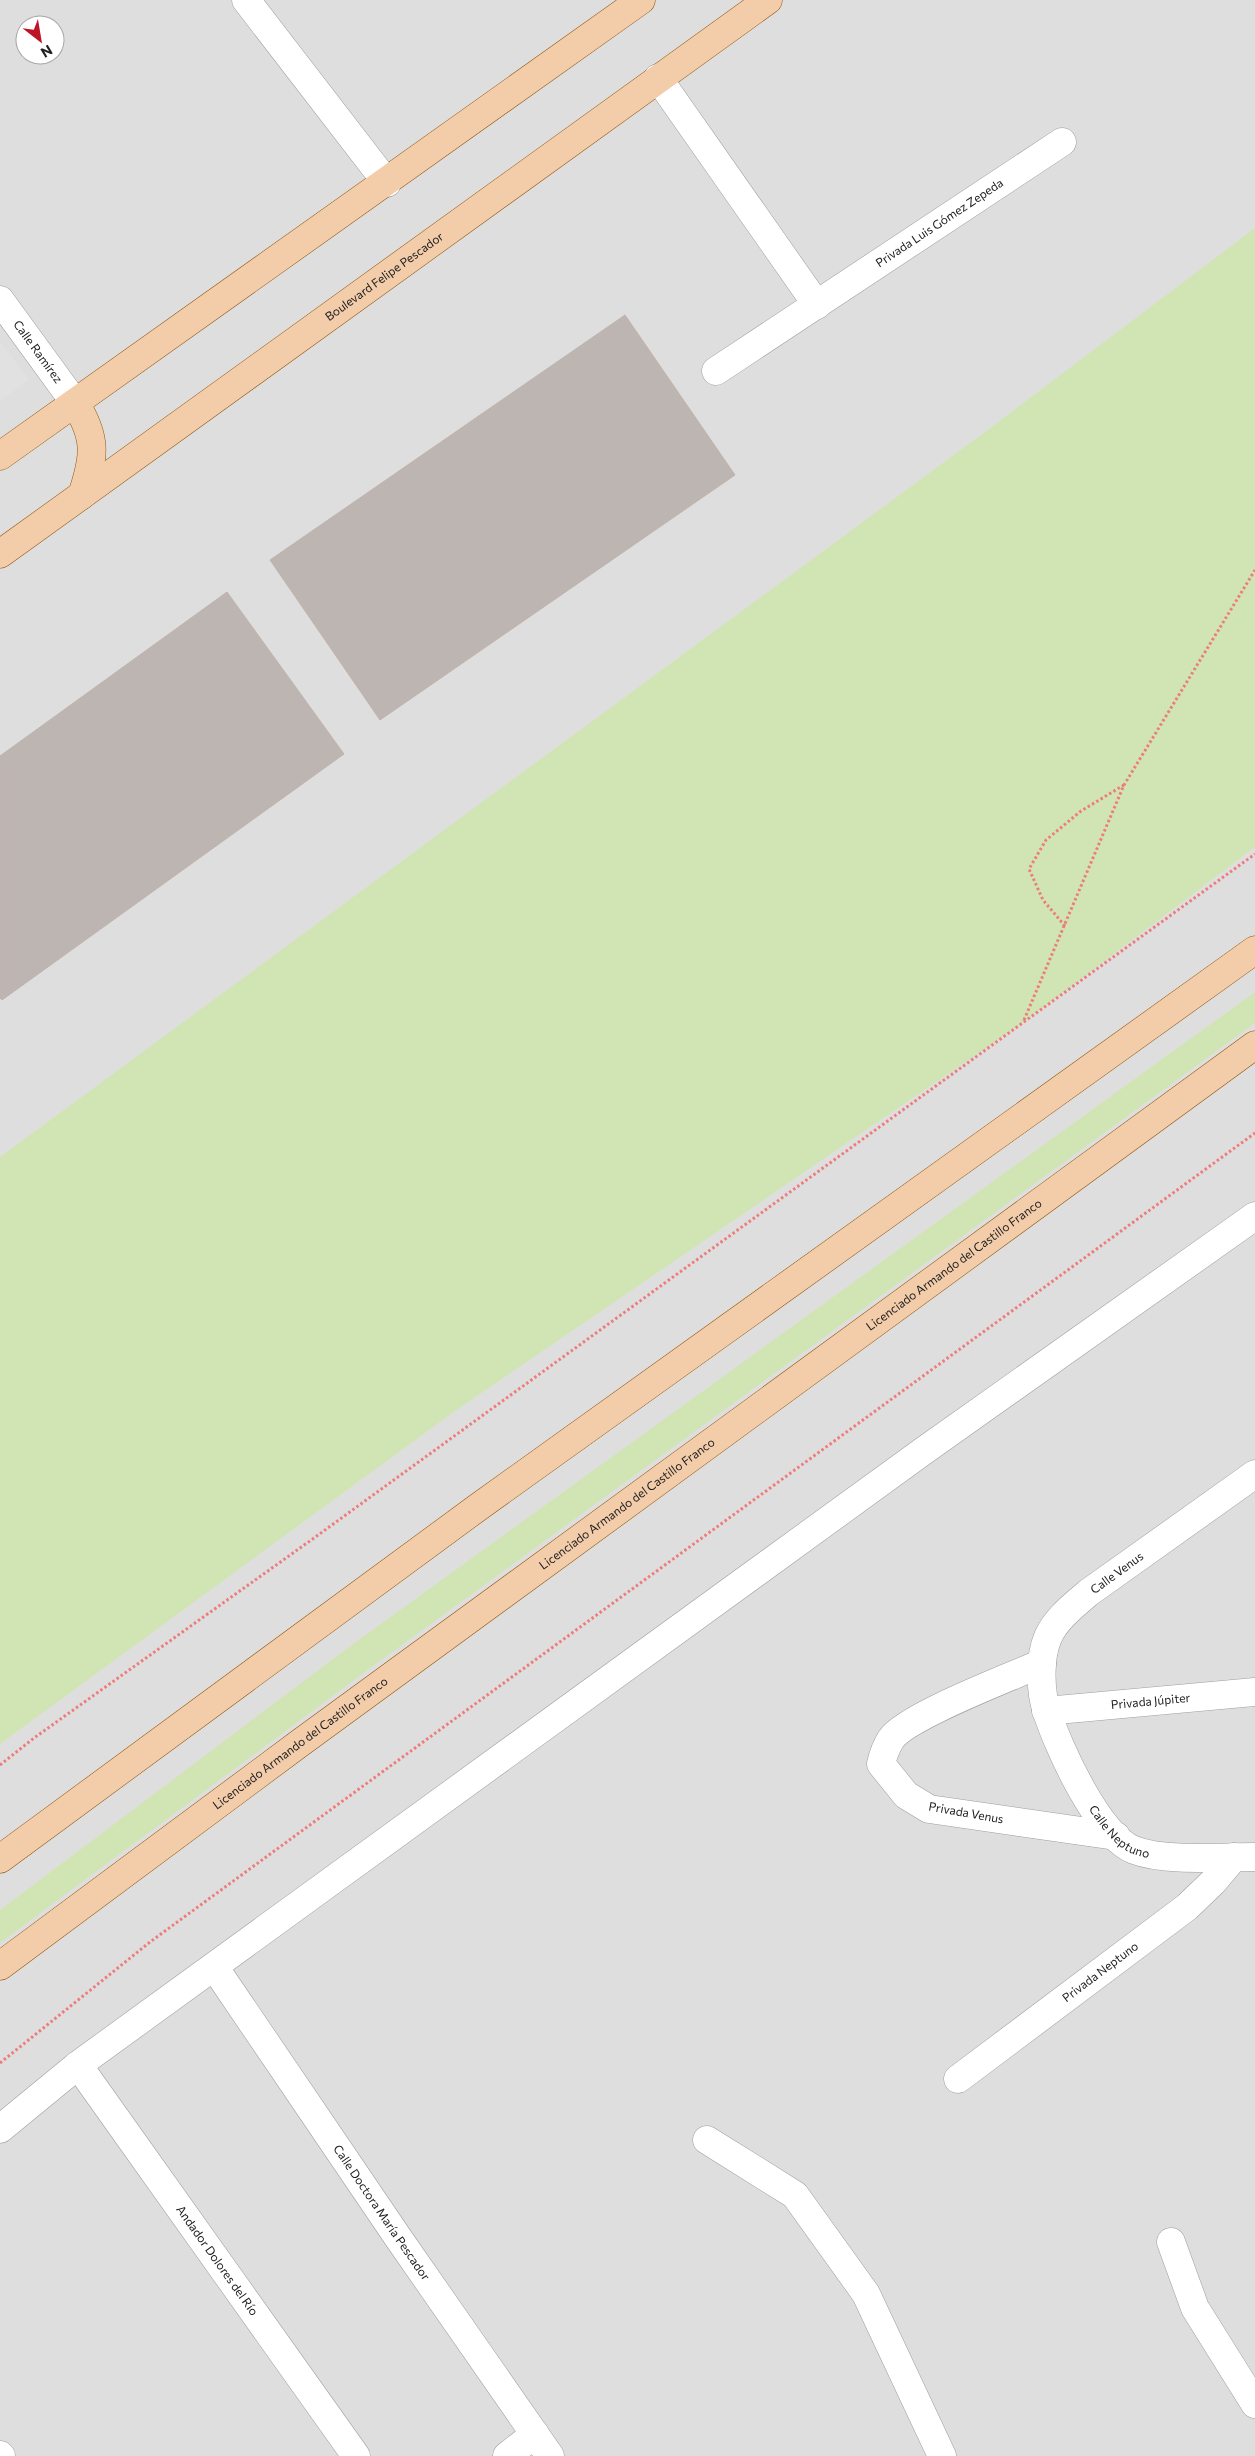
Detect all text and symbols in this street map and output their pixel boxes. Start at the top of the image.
north arrow [15,15,65,65]
text: N [38,42,56,62]
street label: Privada Luis Gómez Zepeda [873,175,1005,269]
street label: Boulevard Felipe Pescador [322,228,446,323]
street label: Calle Ramírez [11,317,66,385]
street label: Licenciado Armando del Castillo Franco [863,1195,1044,1333]
street label: Licenciado Armando del Castillo Franco [536,1434,717,1572]
street label: Calle Venus [1087,1548,1146,1596]
street label: Licenciado Armando del Castillo Franco [210,1673,390,1812]
street label: Privada Júpiter [1110,1690,1191,1711]
street label: Privada Venus [928,1799,1005,1826]
street label: Calle Neptuno [1087,1802,1151,1860]
street label: Privada Neptuno [1059,1938,1140,2004]
street label: Calle Doctora María Pescador [331,2142,434,2283]
street label: Andador Dolores del Río [174,2202,262,2318]

